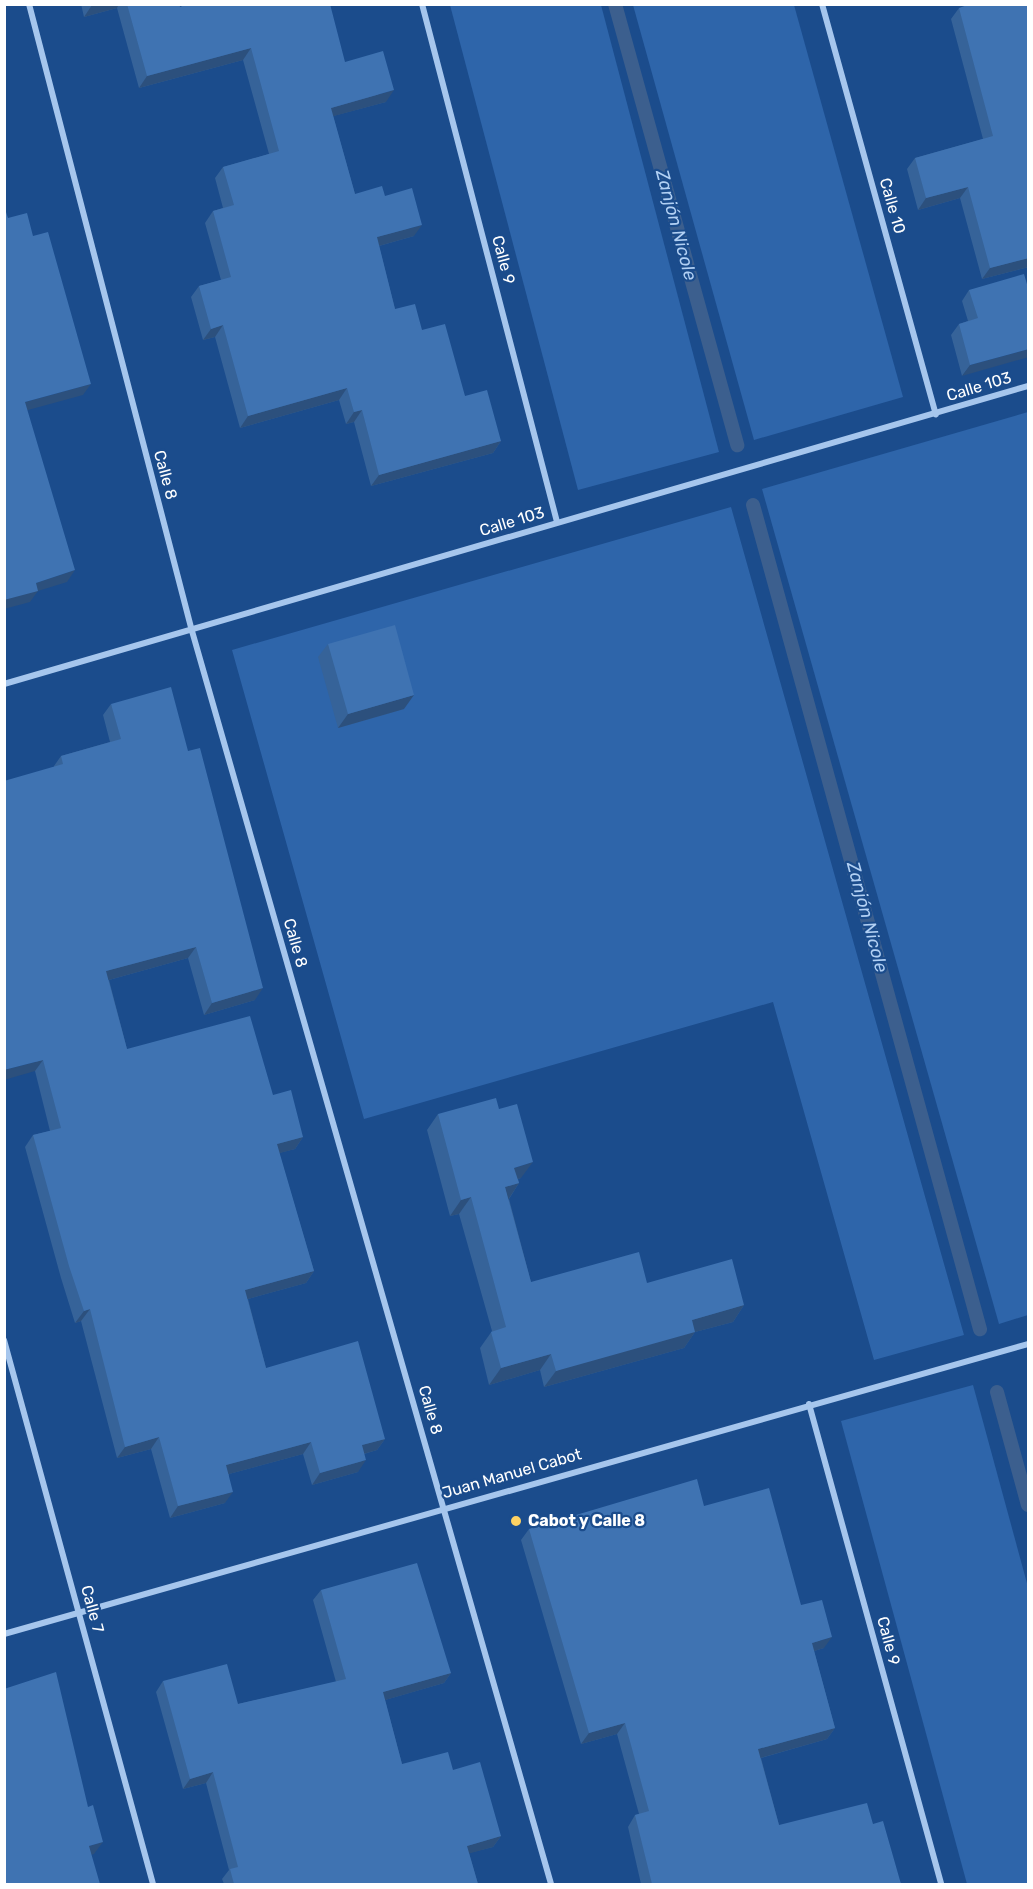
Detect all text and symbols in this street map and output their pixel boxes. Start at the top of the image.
water label: Zanjón Nicole [651,167,701,283]
street label: Calle 10 [875,176,909,236]
street label: Calle 9 [487,234,519,286]
street label: Calle 103 [944,368,1014,406]
street label: Calle 8 [149,448,181,502]
street label: Calle 103 [477,503,547,541]
water label: Zanjón Nicole [842,859,892,975]
street label: Calle 8 [279,916,311,970]
street label: Calle 8 [414,1383,446,1437]
street label: Juan Manuel Cabot [440,1445,584,1503]
place label: Cabot y Calle 8 [528,1511,646,1531]
marker: Cabot y Calle 8 [509,1514,523,1528]
street label: Calle 7 [76,1583,108,1635]
street label: Calle 9 [872,1615,904,1667]

